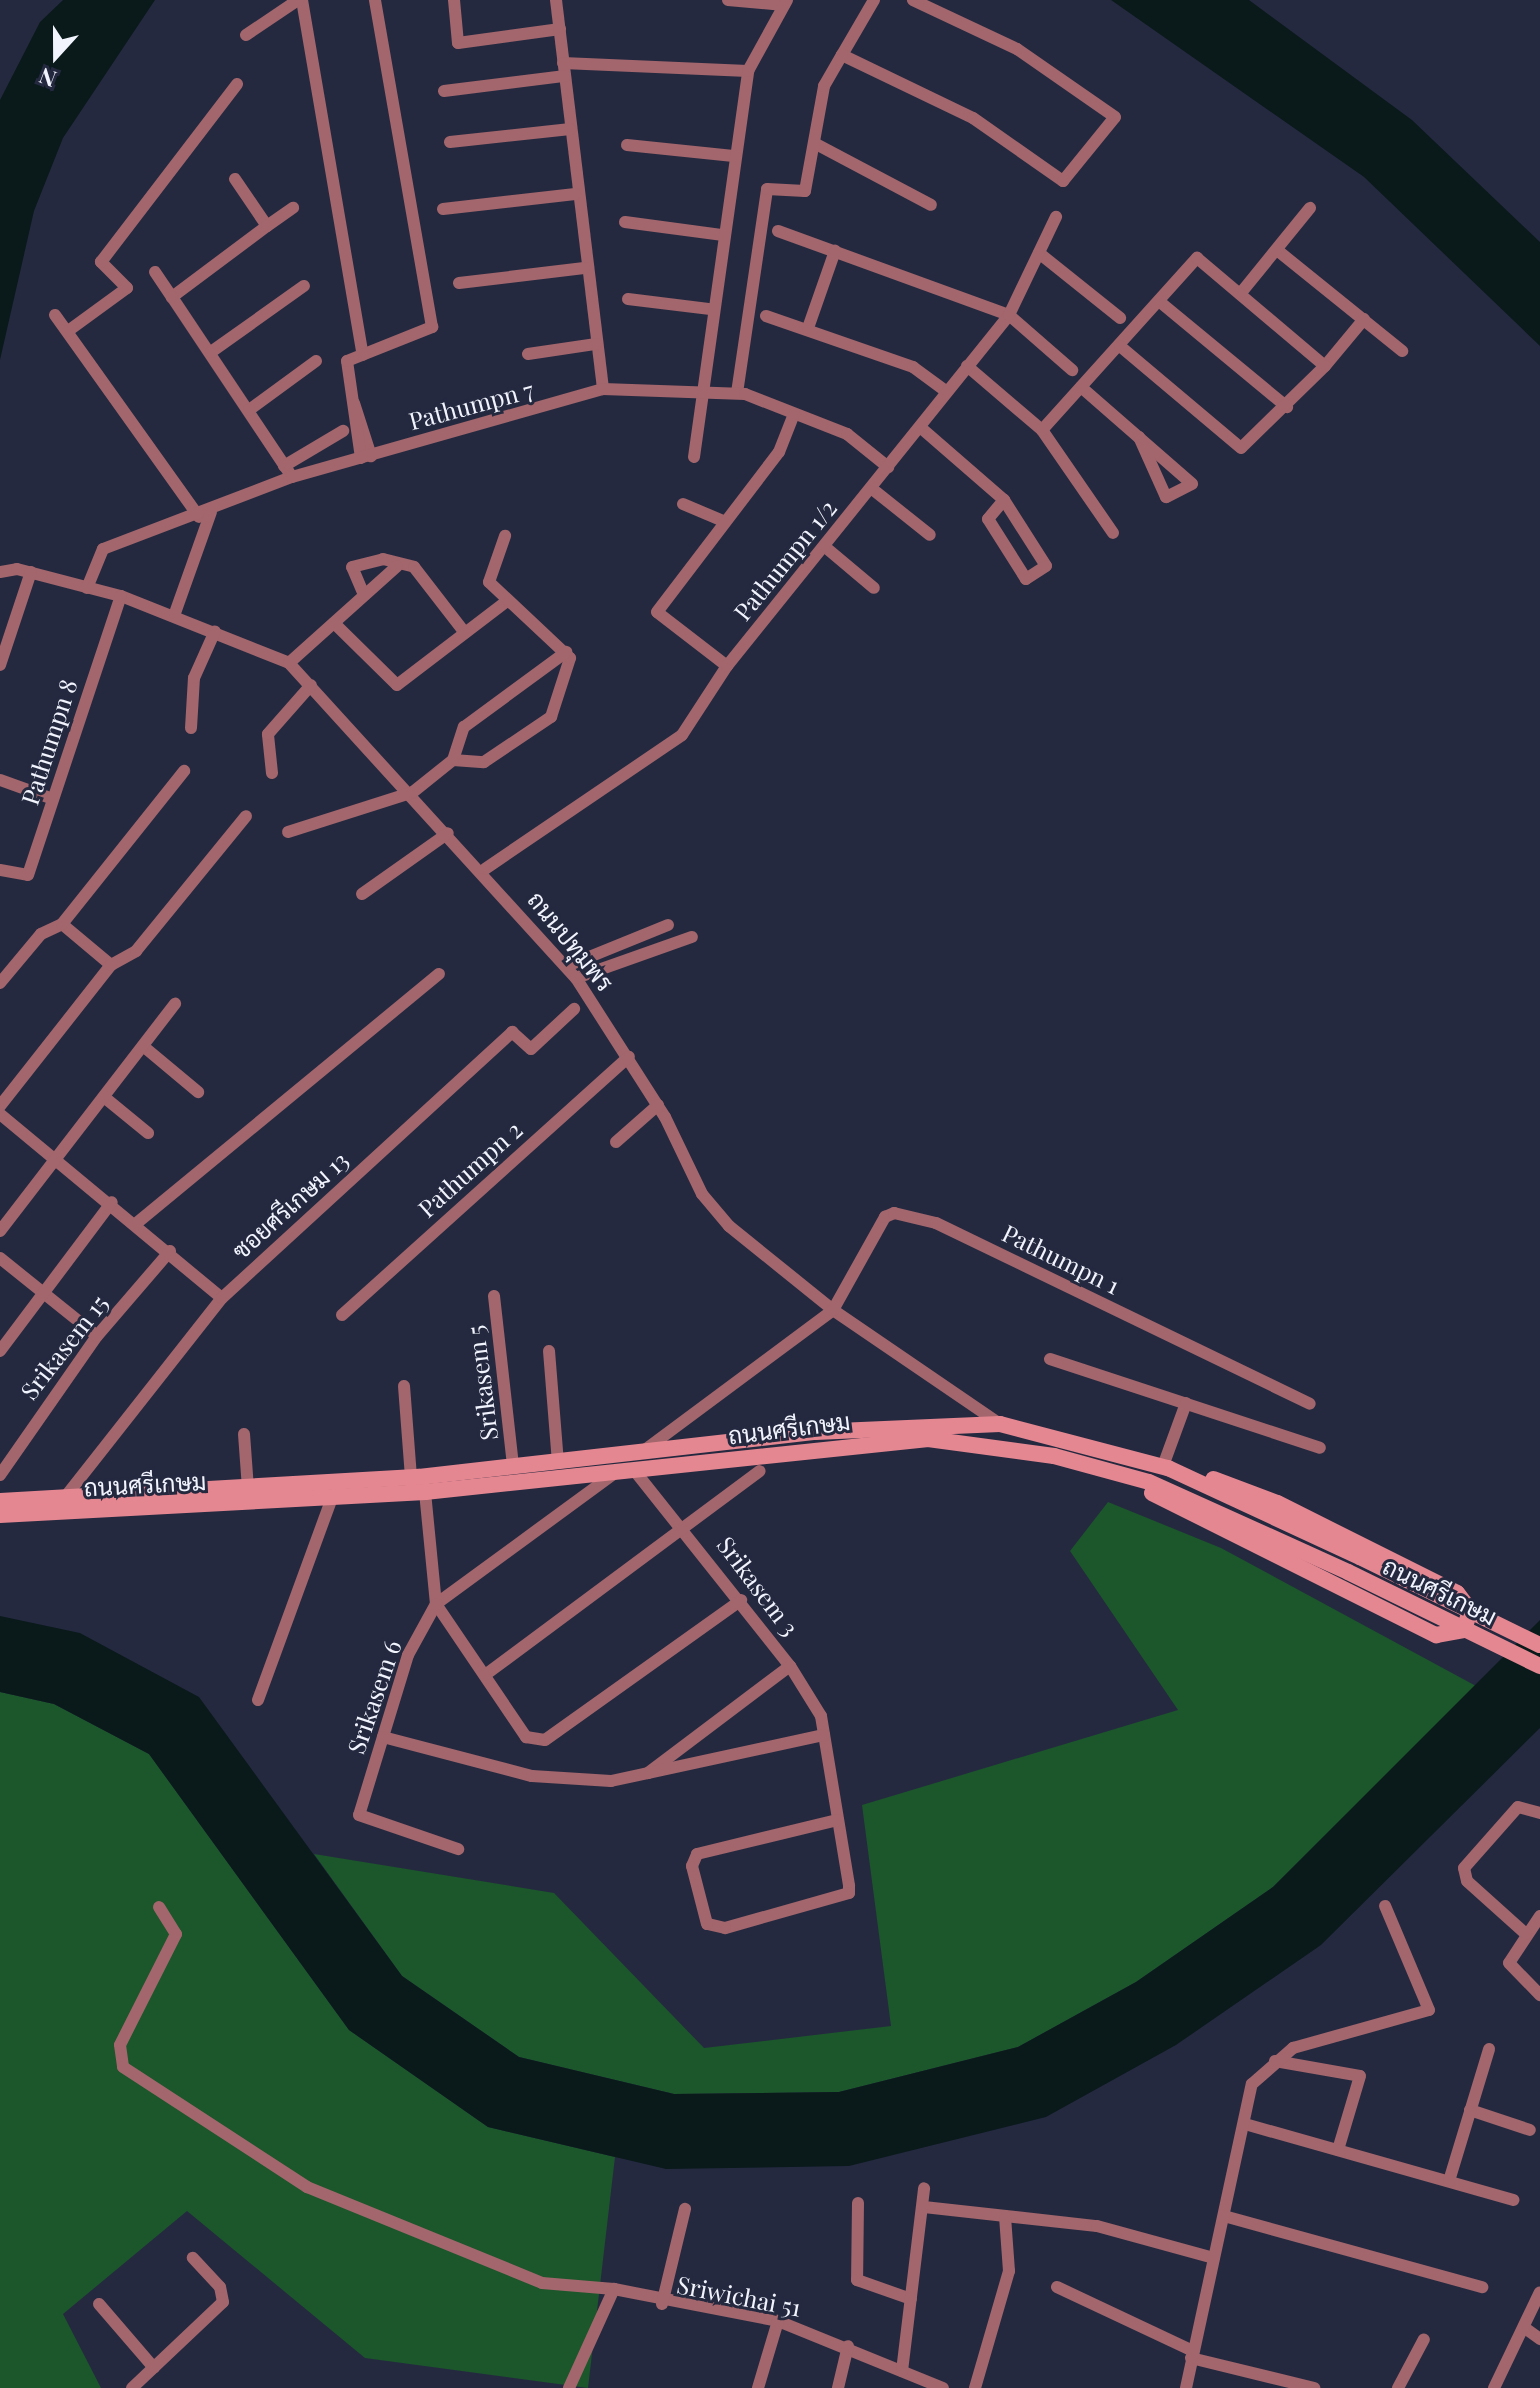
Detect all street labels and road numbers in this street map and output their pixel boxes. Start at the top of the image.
street label: Pathumpn 7 [406,375,536,435]
street label: Pathumpn 1/2 [728,494,842,626]
street label: Pathumpn 8 [15,676,83,808]
street label: ถนนปทุมพร [522,885,620,997]
street label: Pathumpn 2 [412,1115,528,1223]
street label: ซอยศรีเกษม 13 [226,1145,354,1265]
street label: Pathumpn 1 [998,1218,1124,1300]
street label: Srikasem 15 [14,1289,114,1405]
street label: Srikasem 5 [461,1324,503,1442]
street label: ถนนศรีเกษม [726,1406,852,1450]
street label: ถนนศรีเกษม [83,1466,207,1502]
street label: Srikasem 3 [711,1531,805,1641]
street label: ถนนศรีเกษม [1378,1551,1502,1631]
street label: Srikasem 6 [341,1636,407,1758]
street label: Sriwichai 51 [675,2270,803,2322]

